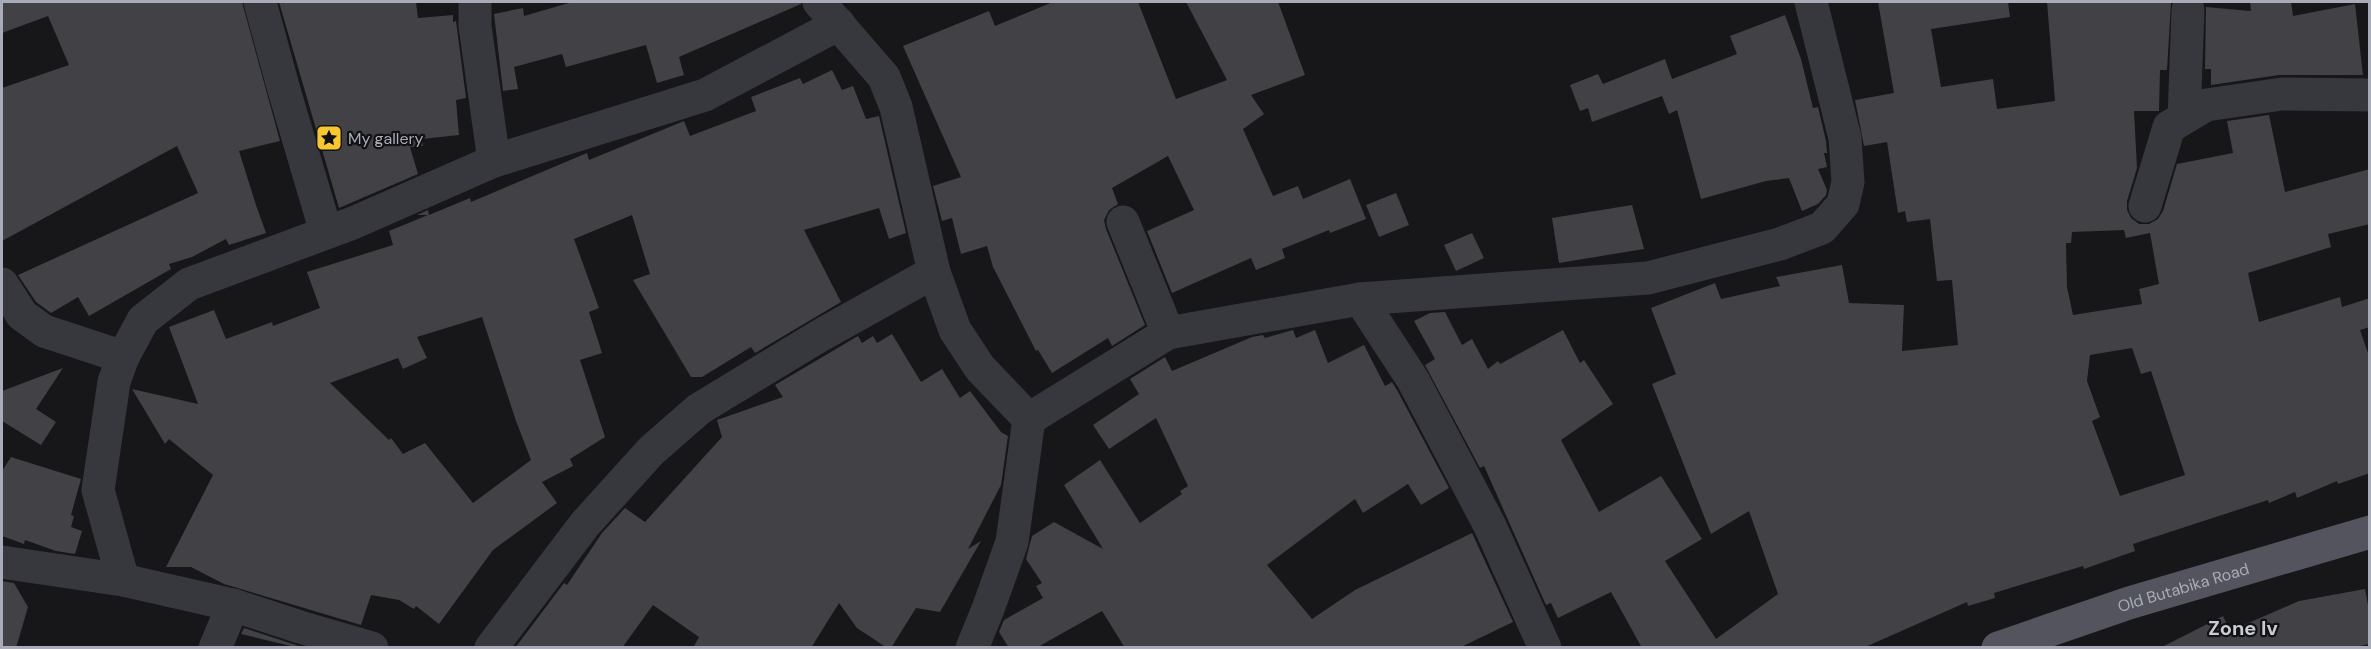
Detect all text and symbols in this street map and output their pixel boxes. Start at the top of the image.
place icon: My gallery [314,123,344,153]
place label: My gallery [348,128,423,149]
street label: Old Butabika Road [2115,558,2252,617]
district label: Zone Iv [2208,615,2278,641]

